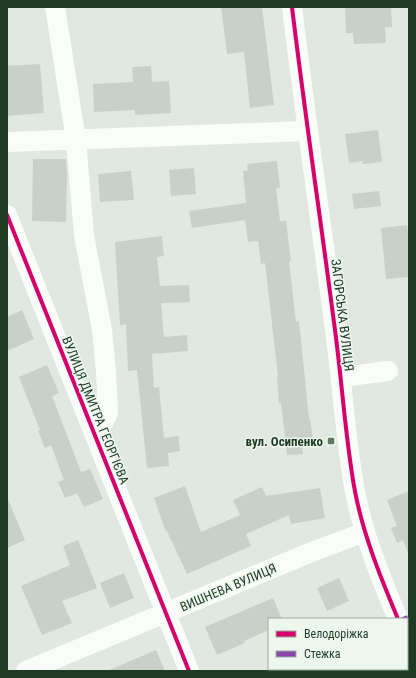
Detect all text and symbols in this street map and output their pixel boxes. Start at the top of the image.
street label: ЗАГОРСЬКА ВУЛИЦЯ [328,258,357,372]
street label: ВУЛИЦЯ ДМИТРА ГЕОРГІЄВА [59,334,132,487]
place label: вул. Осипенко [246,434,324,449]
marker: вул. Осипенко [326,436,336,446]
street label: ВИШНЕВА ВУЛИЦЯ [178,560,279,615]
legend [268,618,408,670]
text: Велодоріжка [304,627,369,641]
text: Стежка [304,647,341,661]

